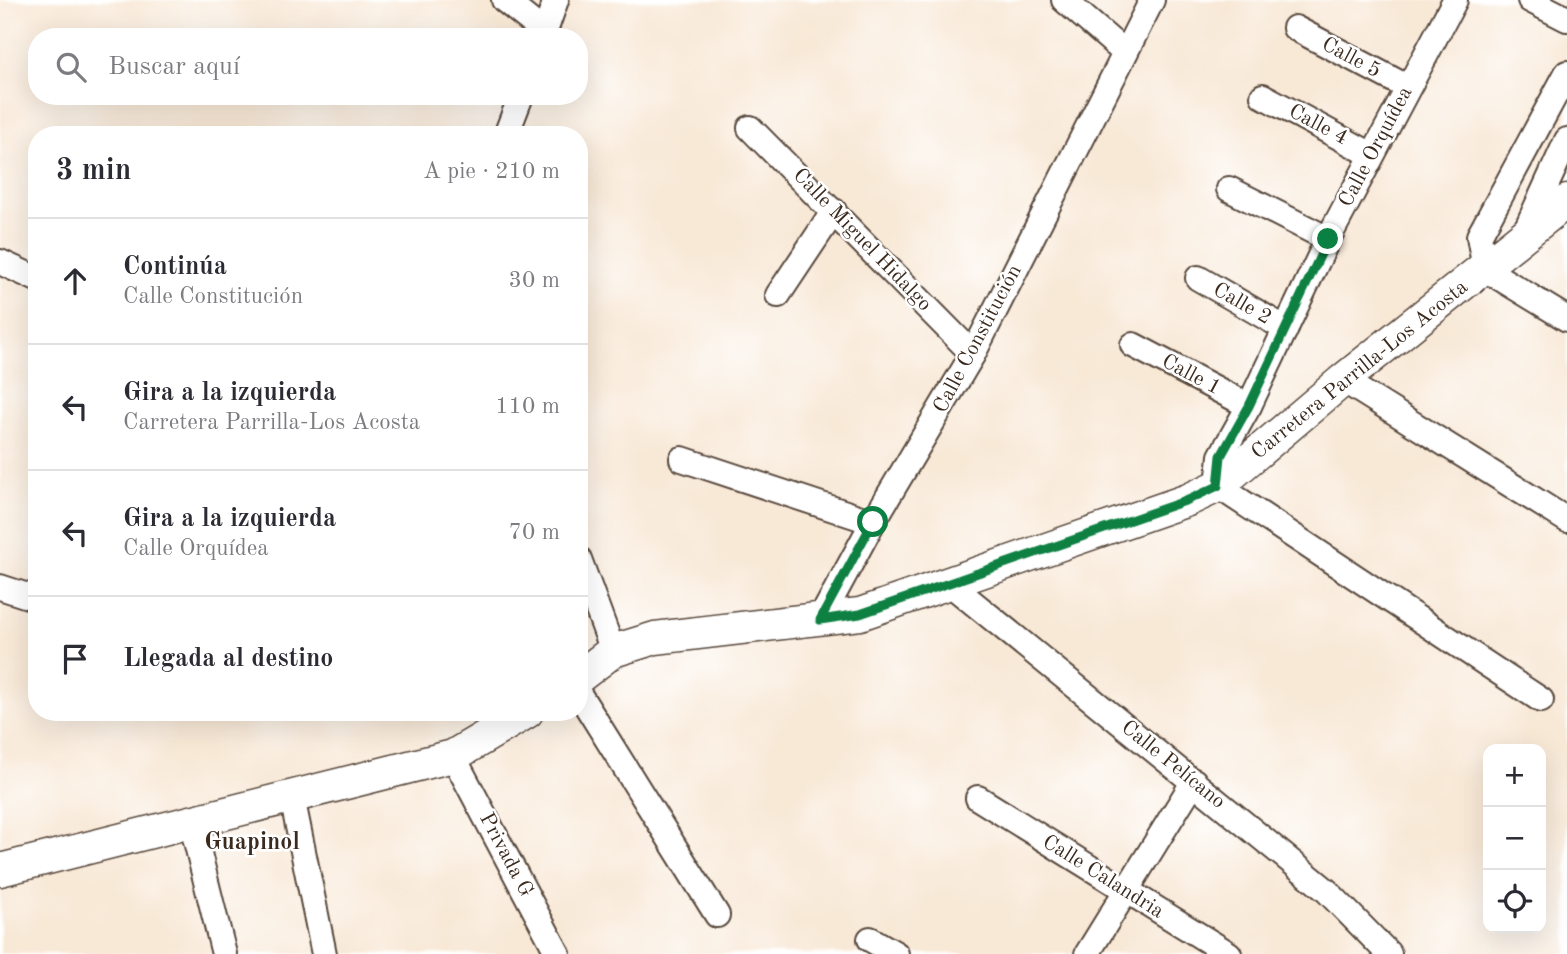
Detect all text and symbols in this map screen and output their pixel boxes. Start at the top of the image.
search box [28,28,588,105]
street label: Calle 5 [1318,34,1384,82]
icon: search [52,48,90,86]
text: Buscar aquí [108,54,240,80]
street label: Calle Orquídea [1335,83,1417,211]
street label: Calle 4 [1285,101,1351,149]
text: 3 min [56,156,131,186]
text: A pie · 210 m [423,160,560,183]
street label: Calle Miguel Hidalgo [789,165,935,315]
route end [1312,223,1343,254]
text: Continúa [123,254,227,280]
street label: Calle Constitución [930,261,1026,417]
icon: ahead [56,262,94,300]
text: 30 m [509,269,560,292]
street label: Carretera Parrilla-Los Acosta [1248,276,1472,464]
street label: Calle 2 [1209,279,1275,329]
text: Calle Constitución [123,285,303,308]
street label: Calle 1 [1158,351,1224,399]
text: Gira a la izquierda [123,380,336,406]
icon: left [56,388,94,426]
text: 110 m [495,395,560,418]
text: Carretera Parrilla-Los Acosta [123,411,420,434]
text: Gira a la izquierda [123,506,336,532]
route start [857,506,888,537]
icon: left [56,514,94,552]
text: 70 m [509,521,560,544]
text: Calle Orquídea [123,537,269,560]
icon: arrive [56,640,94,678]
text: Llegada al destino [123,646,333,672]
street label: Calle Pelícano [1117,717,1229,813]
map controls [1483,744,1546,933]
button: + [1483,744,1546,807]
button: − [1483,807,1546,870]
street label: Privada G [475,810,537,900]
district label: Guapinol [204,831,300,855]
street label: Calle Calandria [1039,831,1167,923]
button: locate [1483,870,1546,933]

